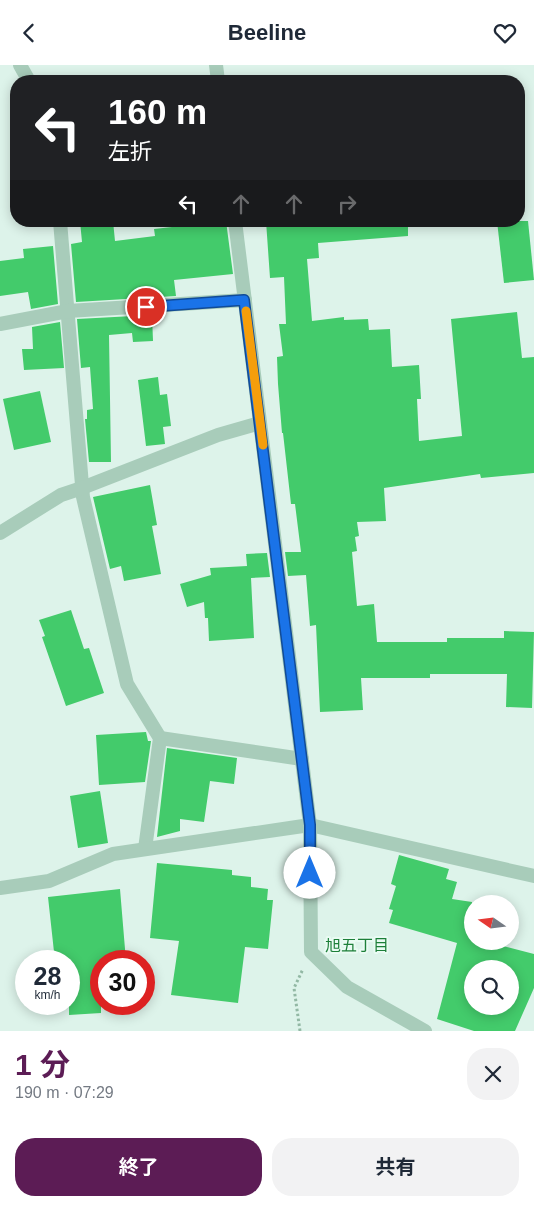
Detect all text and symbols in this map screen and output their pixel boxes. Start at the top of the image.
icon: back [15,19,43,47]
icon: heart [491,19,519,47]
text: Beeline [228,20,306,45]
text: 160 m [108,92,207,131]
icon: left [25,95,90,160]
text: 左折 [108,139,152,164]
icon: left [174,190,202,218]
icon: ahead [227,190,255,218]
icon: ahead [280,190,308,218]
icon: right [333,190,361,218]
pin [125,286,167,328]
icon: arrive [132,293,160,321]
position arrow [283,846,335,898]
north arrow [464,895,519,950]
map controls [464,895,519,1015]
district label: 旭五丁目 [325,937,389,954]
speed limit sign: 30 [90,950,155,1015]
button: search [464,960,519,1015]
text: 28 [34,962,61,990]
text: km/h [34,988,61,1002]
text: 1 分 [15,1048,70,1081]
button: close [467,1048,519,1100]
text: 190 m · 07:29 [15,1084,114,1101]
button: 終了 [15,1138,262,1196]
button: 共有 [272,1138,519,1196]

